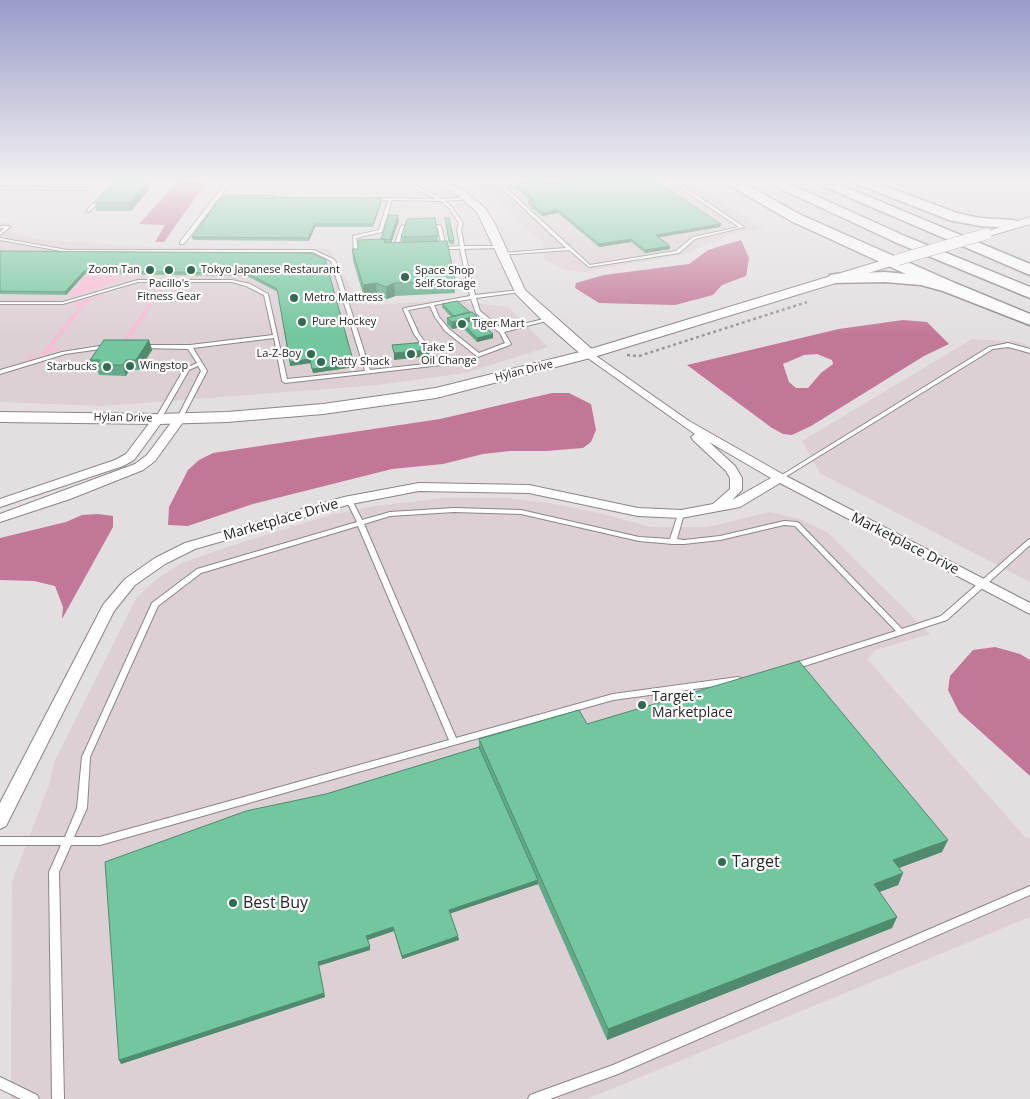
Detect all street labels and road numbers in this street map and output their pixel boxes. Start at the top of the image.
street label: Hylan Drive [494,357,554,385]
street label: Hylan Drive [93,411,153,425]
street label: Marketplace Drive [222,496,340,544]
street label: Marketplace Drive [848,510,962,578]

